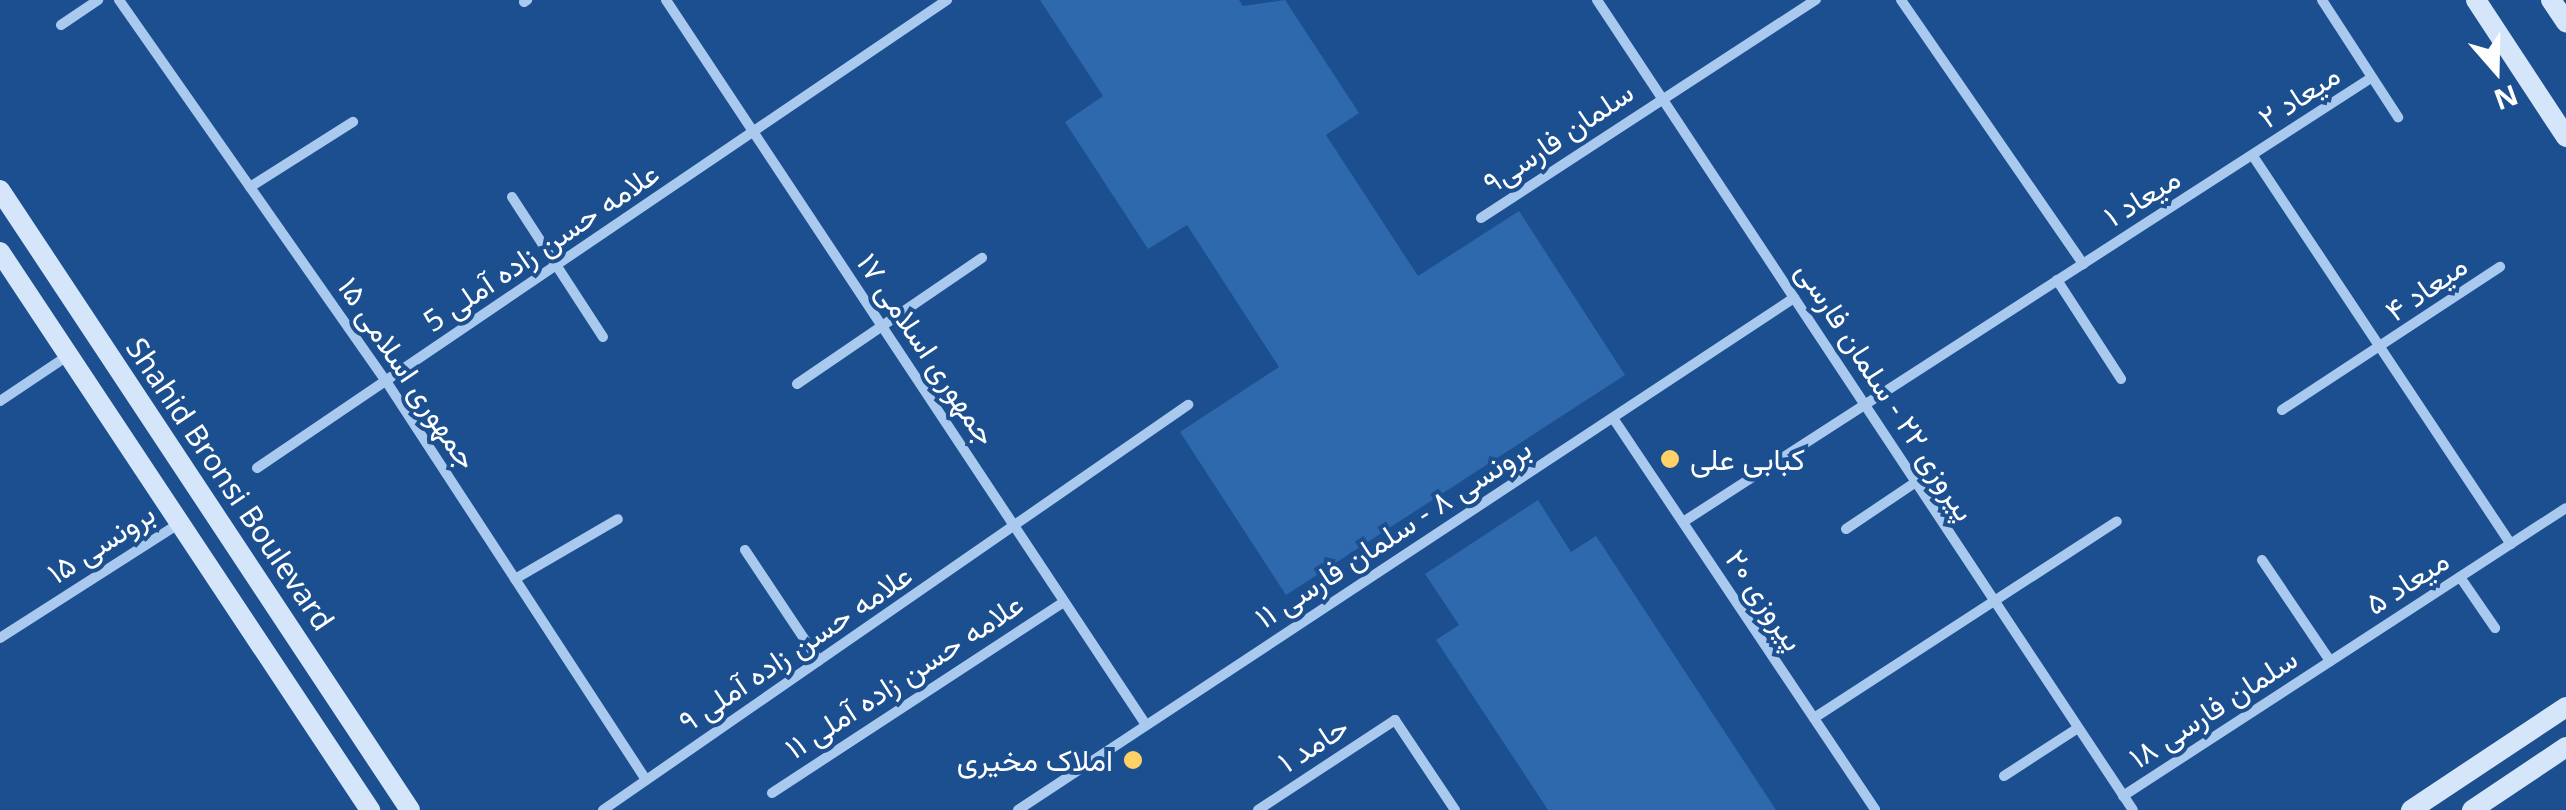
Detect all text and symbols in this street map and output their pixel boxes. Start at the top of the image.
north arrow [2446,20,2546,120]
street label: میعاد ۲ [2252,56,2346,136]
street label: سلمان فارسی۹ [1476,74,1640,200]
text: N [2489,76,2523,120]
street label: علامه حسن زاده آملی 5 [416,155,666,339]
street label: میعاد ۱ [2097,160,2187,234]
street label: جمهوری اسلامی ۱۷ [850,246,1004,452]
street label: میعاد ۴ [2378,247,2474,329]
street label: پیروزی ۲۲ - سلمان فارسی [1789,255,1983,527]
street label: جمهوری اسلامی ۱۵ [331,270,485,476]
street label: Shahid Bronsi Boulevard [119,331,341,637]
street label: برونسی ۸ - سلمان فارسی ۱۱ [1248,430,1538,636]
place label: کبابی علی [1690,441,1805,477]
marker: کبابی علی [1659,448,1681,470]
street label: برونسی ۱۵ [41,495,161,591]
street label: میعاد ۵ [2359,542,2455,622]
street label: پیروزی ۲۰ [1718,543,1812,657]
street label: علامه حسن زاده آملی ۹ [672,557,918,739]
street label: علامه حسن زاده آملی ۱۱ [778,586,1030,766]
street label: سلمان فارسی ۱۸ [2122,640,2304,776]
street label: حامد ۱ [1271,708,1355,780]
place label: املاک مخیری [957,742,1113,778]
marker: املاک مخیری [1122,749,1144,771]

